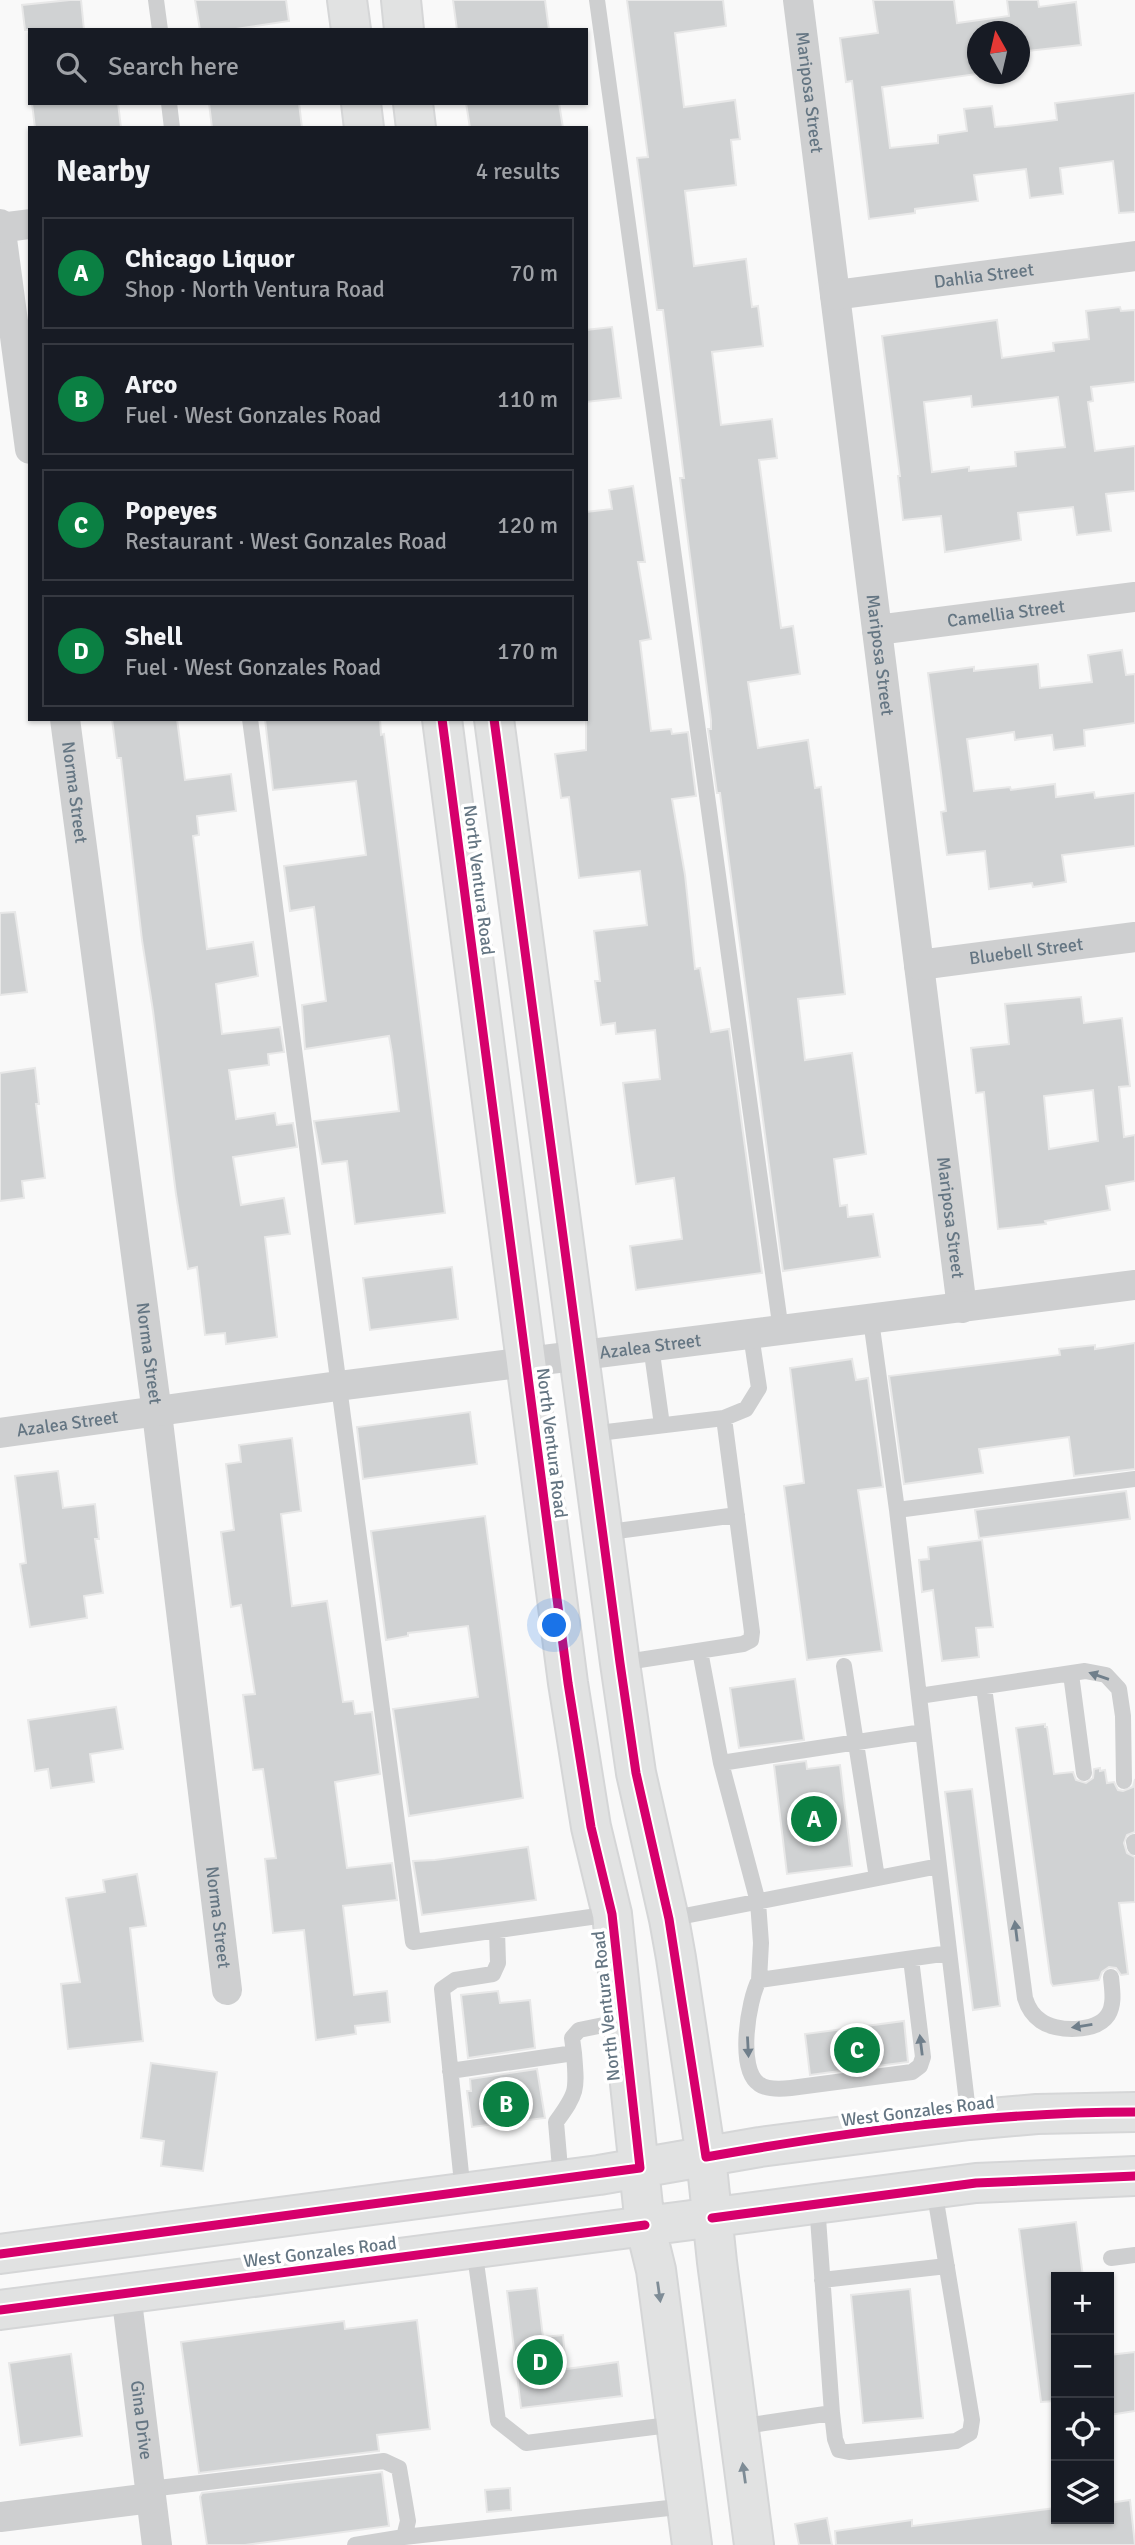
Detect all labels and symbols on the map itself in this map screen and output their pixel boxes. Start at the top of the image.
north arrow [967,21,1030,84]
street label: Mariposa Street [791,30,828,154]
street label: Dahlia Street [932,258,1035,293]
street label: Mariposa Street [862,593,899,717]
street label: Camellia Street [946,595,1066,632]
street label: Norma Street [57,740,92,845]
street label: North Ventura Road [459,804,499,956]
street label: Bluebell Street [968,933,1084,969]
street label: Mariposa Street [932,1155,969,1280]
street label: Norma Street [131,1301,167,1406]
street label: Azalea Street [598,1329,702,1364]
street label: North Ventura Road [532,1367,572,1519]
street label: Azalea Street [15,1406,120,1442]
your location [537,1608,571,1642]
one-way arrow [1088,1670,1109,1681]
pin: A [791,1793,837,1845]
street label: Norma Street [201,1865,235,1970]
one-way arrow [1011,1920,1022,1942]
street label: North Ventura Road [587,1930,625,2082]
one-way arrow [1071,2021,1093,2032]
pin: C [834,2024,880,2076]
one-way arrow [916,2034,927,2056]
one-way arrow [742,2036,753,2058]
pin: B [483,2078,529,2130]
street label: West Gonzales Road [840,2091,996,2131]
street label: West Gonzales Road [242,2232,398,2272]
one-way arrow [653,2281,664,2303]
pin: D [517,2336,563,2388]
street label: Gina Drive [126,2379,157,2461]
one-way arrow [739,2462,750,2484]

